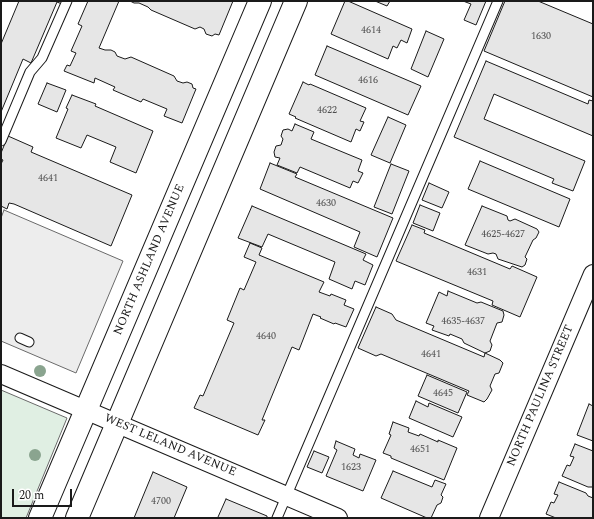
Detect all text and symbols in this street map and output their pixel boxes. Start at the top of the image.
house number: 4614 [361,25,381,37]
house number: 1630 [531,31,551,43]
house number: 4616 [358,75,378,87]
house number: 4622 [317,105,337,117]
house number: 4641 [38,173,58,185]
street label: NORTH ASHLAND AVENUE [112,182,188,338]
house number: 4630 [316,198,336,210]
house number: 4625-4627 [481,229,525,241]
house number: 4631 [467,267,487,279]
house number: 4635-4637 [441,316,485,328]
street label: NORTH PAULINA STREET [505,323,577,469]
house number: 4640 [256,331,276,343]
house number: 4641 [421,349,441,361]
house number: 4645 [433,388,453,400]
street label: WEST LELAND AVENUE [102,412,238,480]
house number: 4651 [410,444,430,456]
house number: 1623 [341,462,361,474]
scale bar [14,481,74,507]
text: 20 m [19,486,44,505]
house number: 4700 [151,496,171,508]

